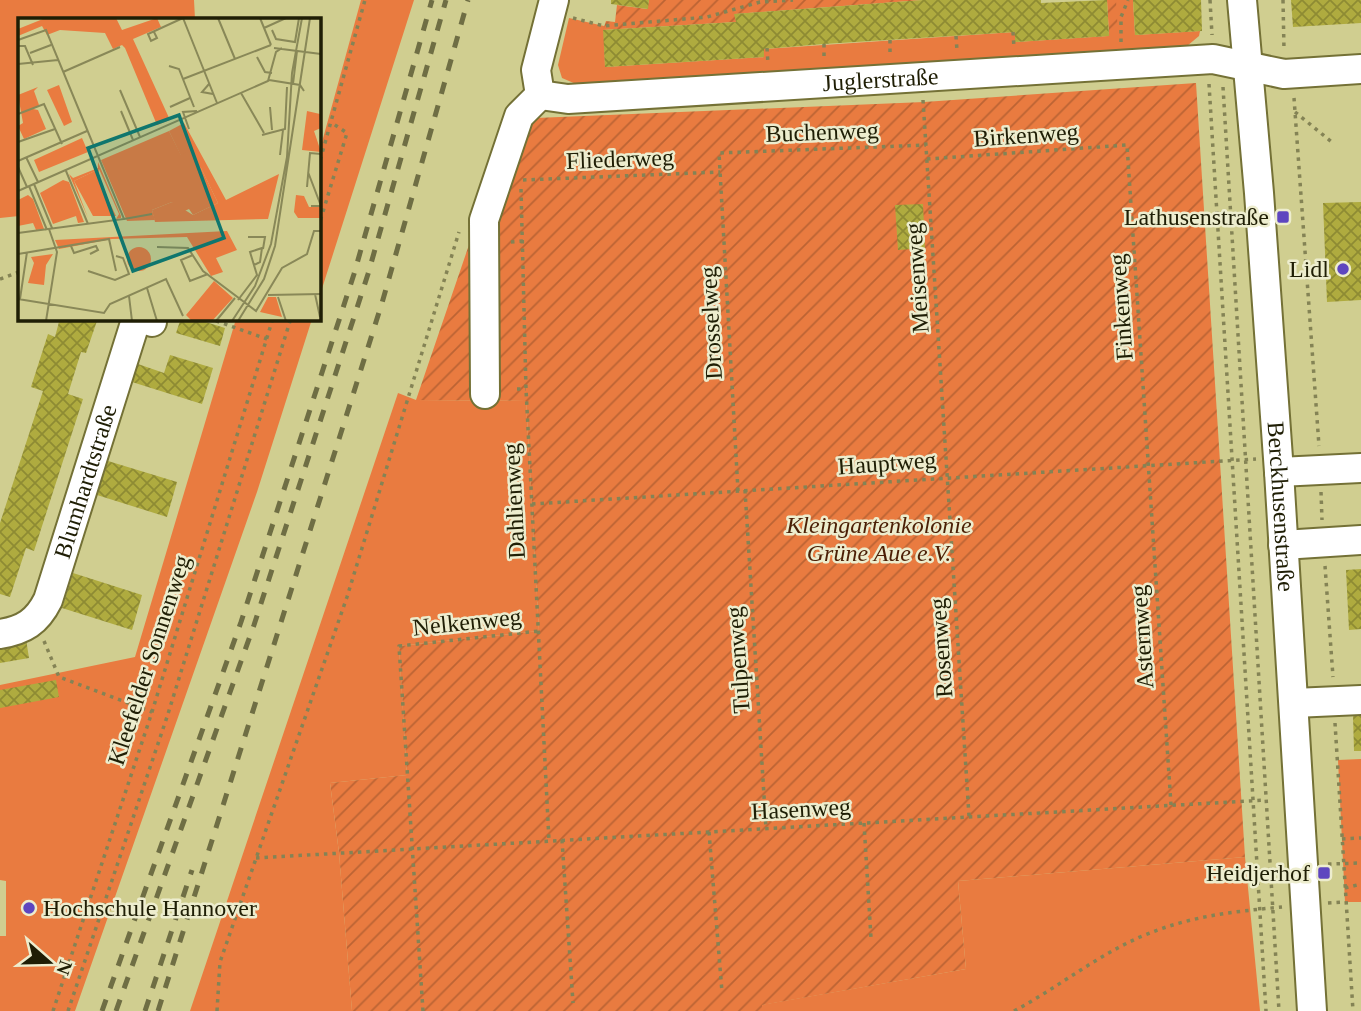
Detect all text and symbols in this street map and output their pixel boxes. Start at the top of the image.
inset map [18,18,320,320]
street label: Juglerstraße [822,63,939,96]
street label: Buchenweg [765,117,879,147]
street label: Birkenweg [973,118,1079,152]
street label: Fliederweg [566,144,674,174]
place label: Lathusenstraße [1124,204,1269,230]
marker: Lathusenstraße [1275,209,1291,225]
street label: Meisenweg [900,222,934,334]
street label: Finkenweg [1104,253,1138,361]
place label: Lidl [1289,256,1329,282]
marker: Lidl [1335,261,1351,277]
street label: Drosselweg [695,266,727,380]
street label: Blumhardtstraße [49,401,122,562]
street label: Berckhusenstraße [1262,420,1299,592]
street label: Dahlienweg [498,442,530,560]
street label: Hauptweg [837,447,937,479]
park label: Kleingartenkolonie Grüne Aue e.V. [785,512,972,566]
street label: Kleefelder Sonnenweg [103,552,195,768]
street label: Asternweg [1125,584,1159,690]
street label: Rosenweg [925,597,957,699]
street label: Nelkenweg [411,603,523,641]
street label: Tulpenweg [721,606,755,714]
street label: Hasenweg [750,793,852,825]
place label: Heidjerhof [1206,860,1310,886]
marker: Heidjerhof [1316,865,1332,881]
place label: Hochschule Hannover [43,895,257,921]
marker: Hochschule Hannover [21,900,37,916]
north arrow [14,927,84,997]
text: N [52,958,77,978]

